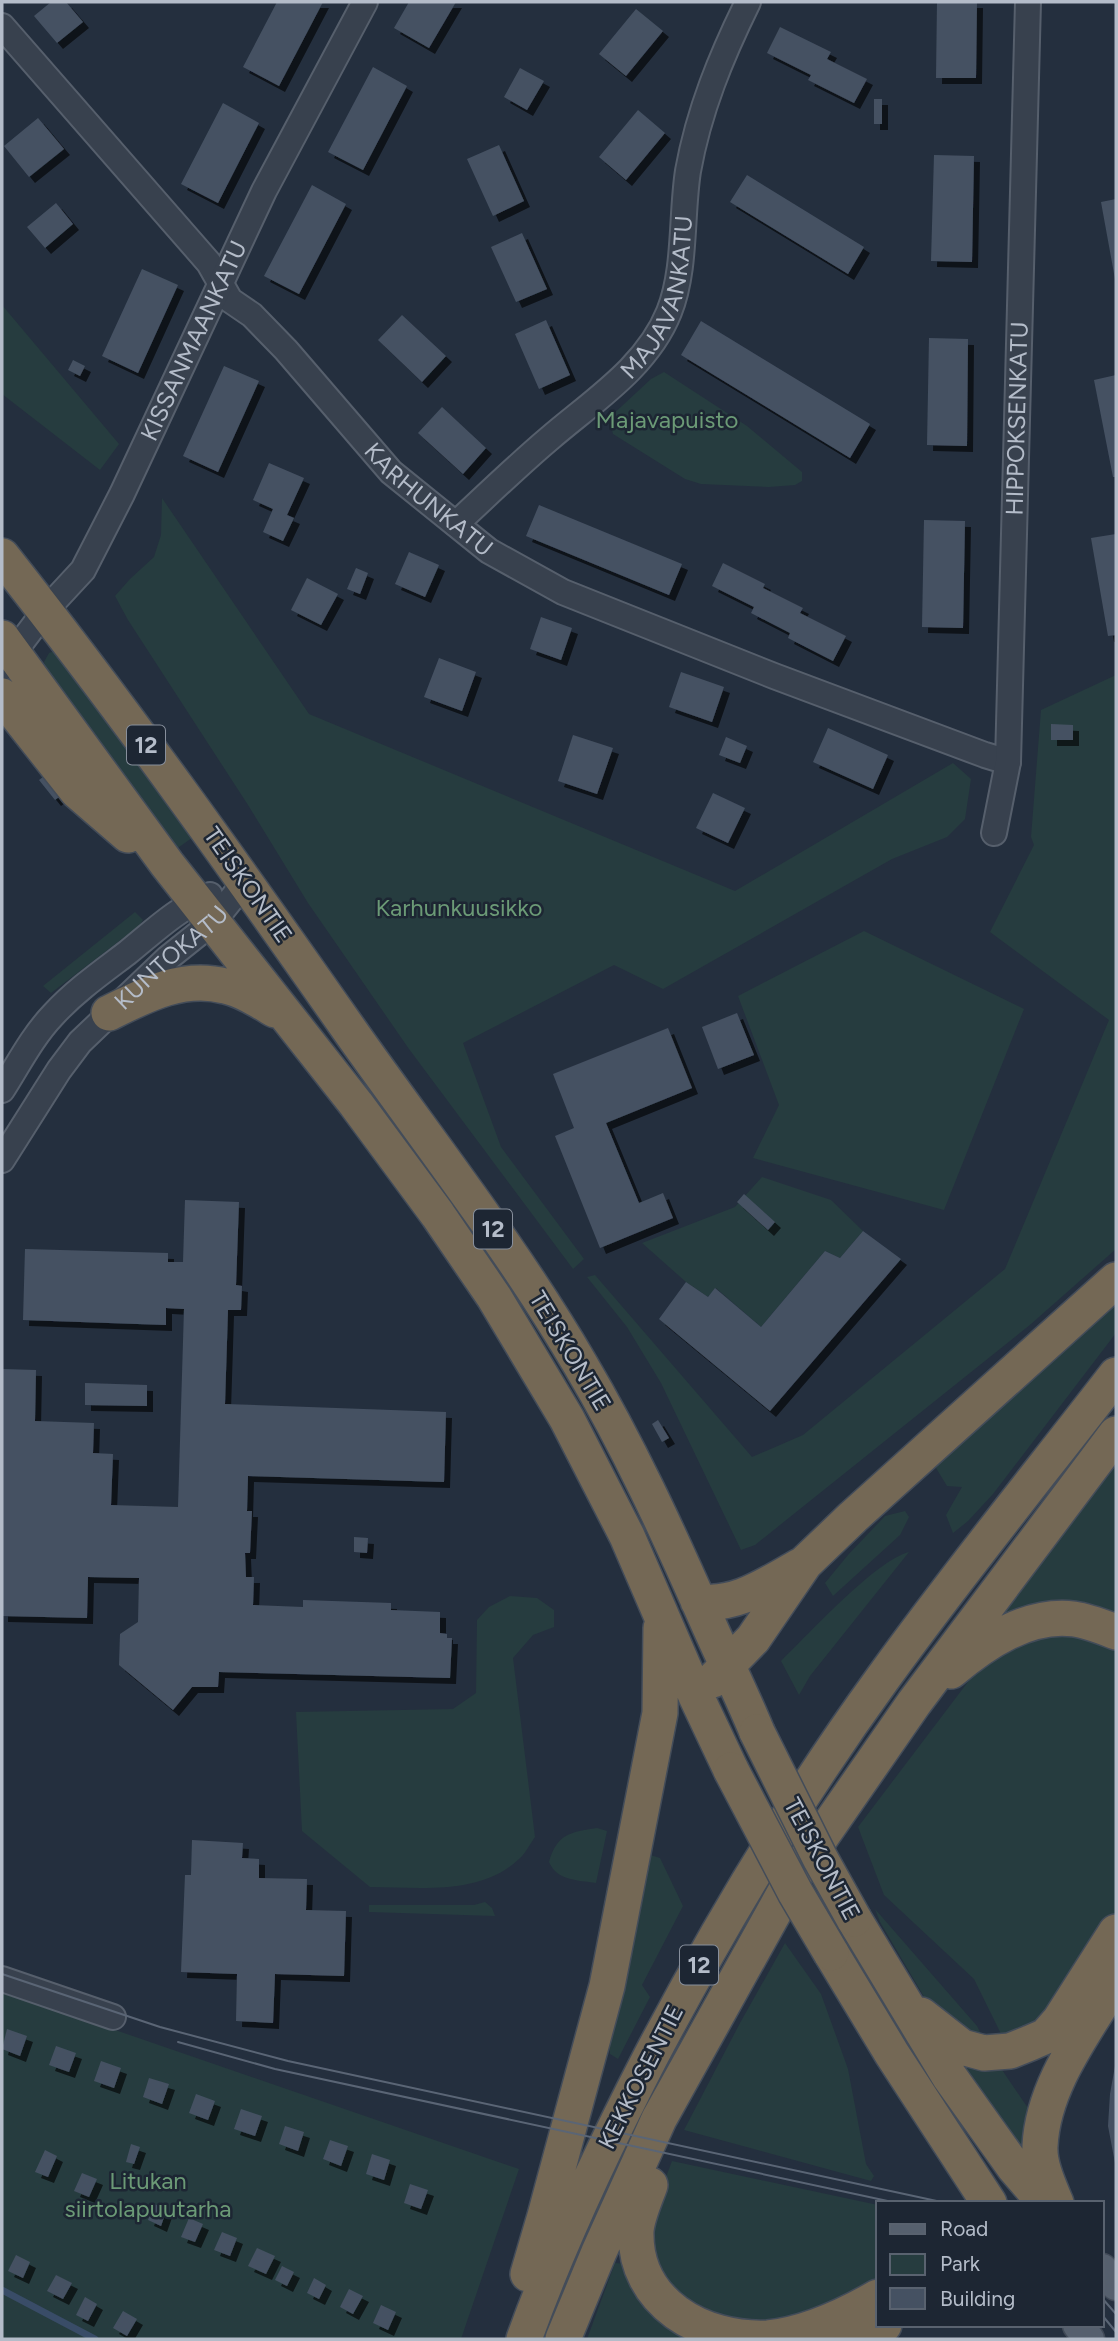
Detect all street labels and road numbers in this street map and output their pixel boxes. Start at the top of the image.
street label: MAJAVANKATU [614,215,698,385]
street label: KISSANMAANKATU [134,236,253,445]
street label: HIPPOKSENKATU [999,321,1034,516]
street label: KARHUNKATU [358,437,499,562]
road number: 12 [127,726,165,764]
street label: TEISKONTIE [198,821,299,948]
street label: KUNTOKATU [108,900,234,1016]
road number: 12 [474,1210,512,1248]
street label: TEISKONTIE [523,1286,617,1416]
street label: TEISKONTIE [778,1793,867,1925]
road number: 12 [680,1946,718,1984]
street label: KEKKOSENTIE [592,2000,689,2154]

